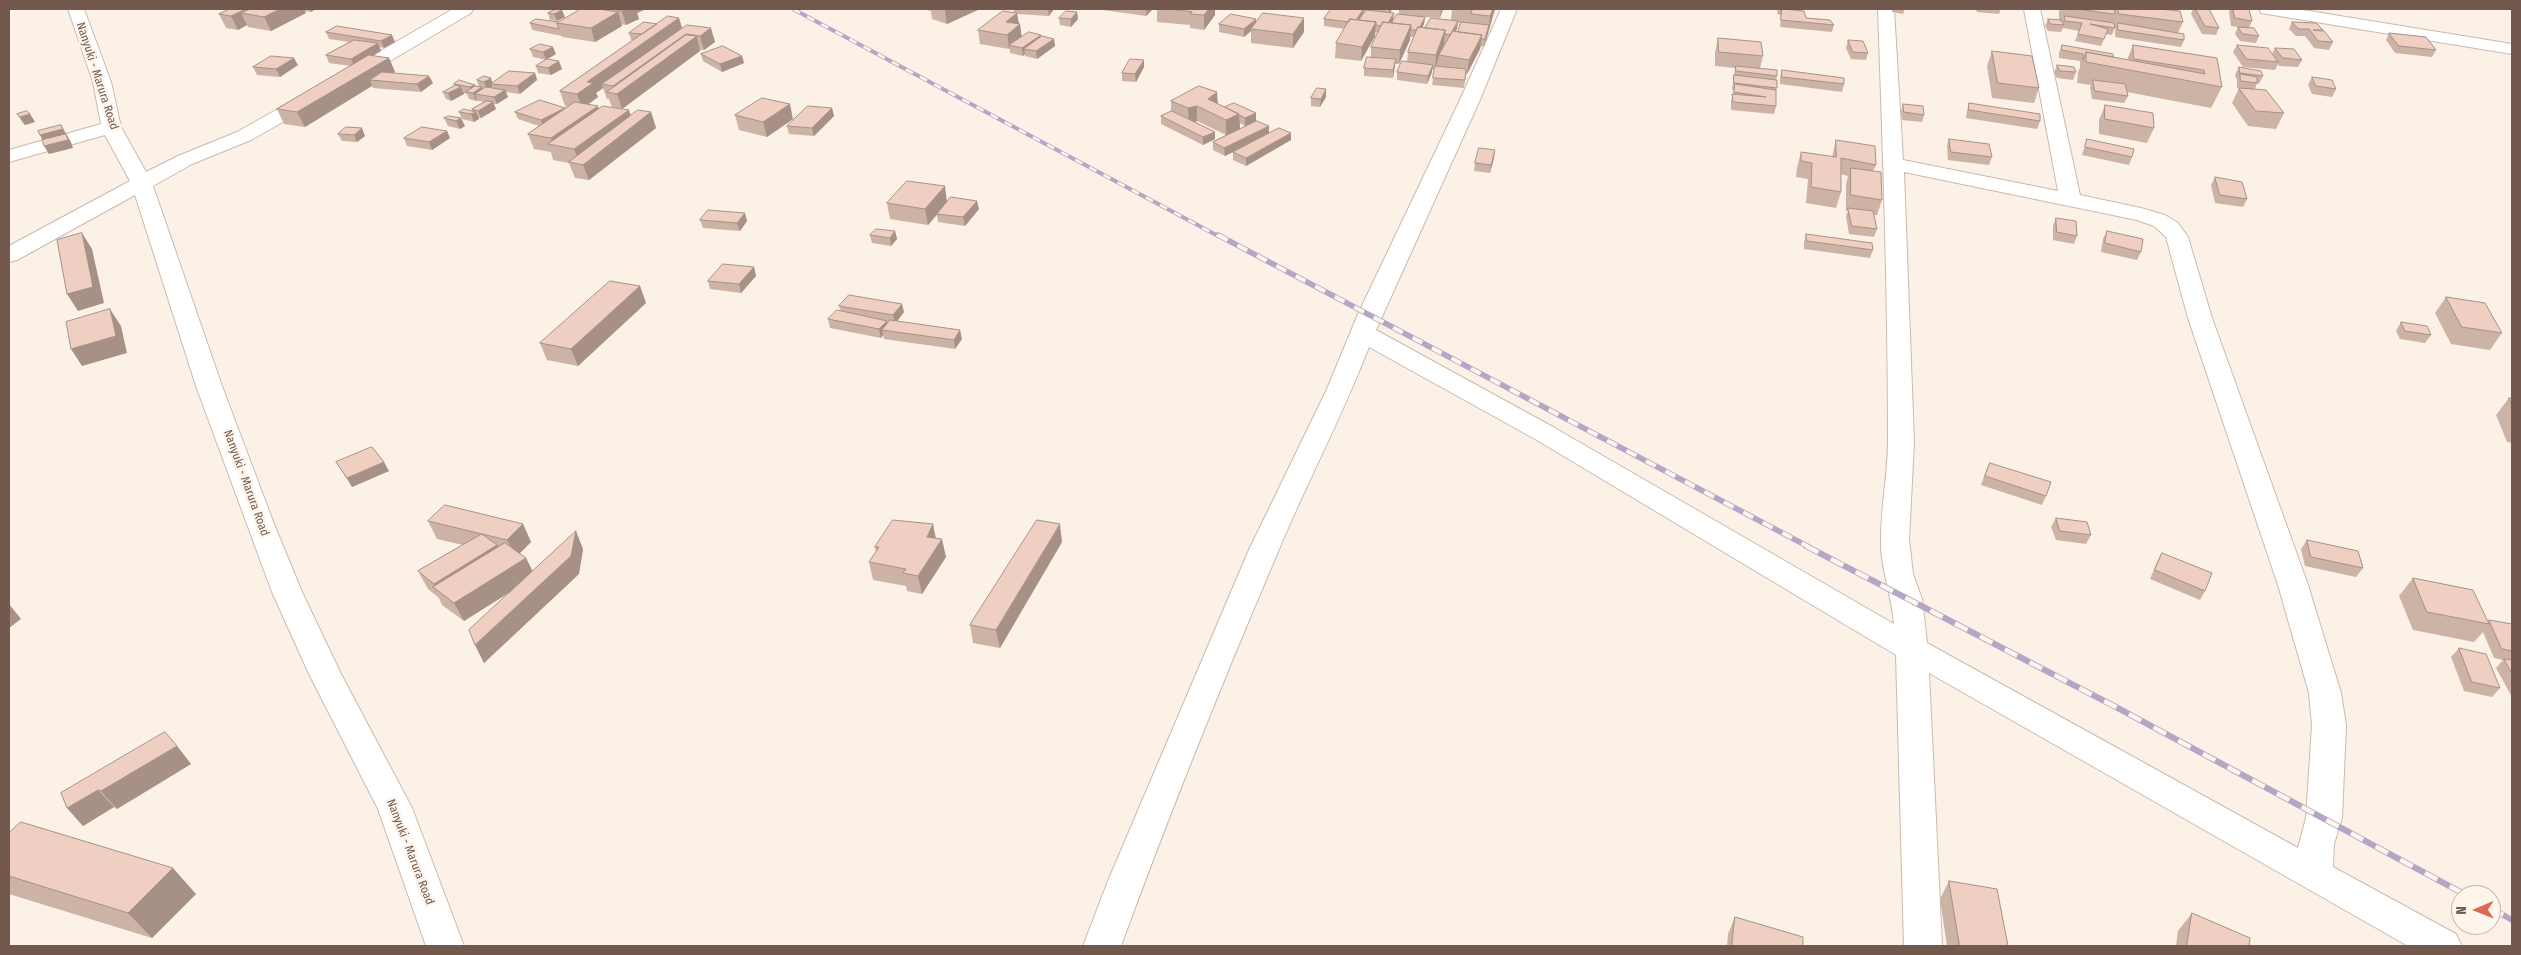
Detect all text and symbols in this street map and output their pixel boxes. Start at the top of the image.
street label: Nanyuki - Marura Road [73,21,121,131]
street label: Nanyuki - Marura Road [220,428,272,538]
street label: Nanyuki - Marura Road [383,797,437,907]
north arrow [2451,885,2501,935]
text: N [2453,906,2470,915]

